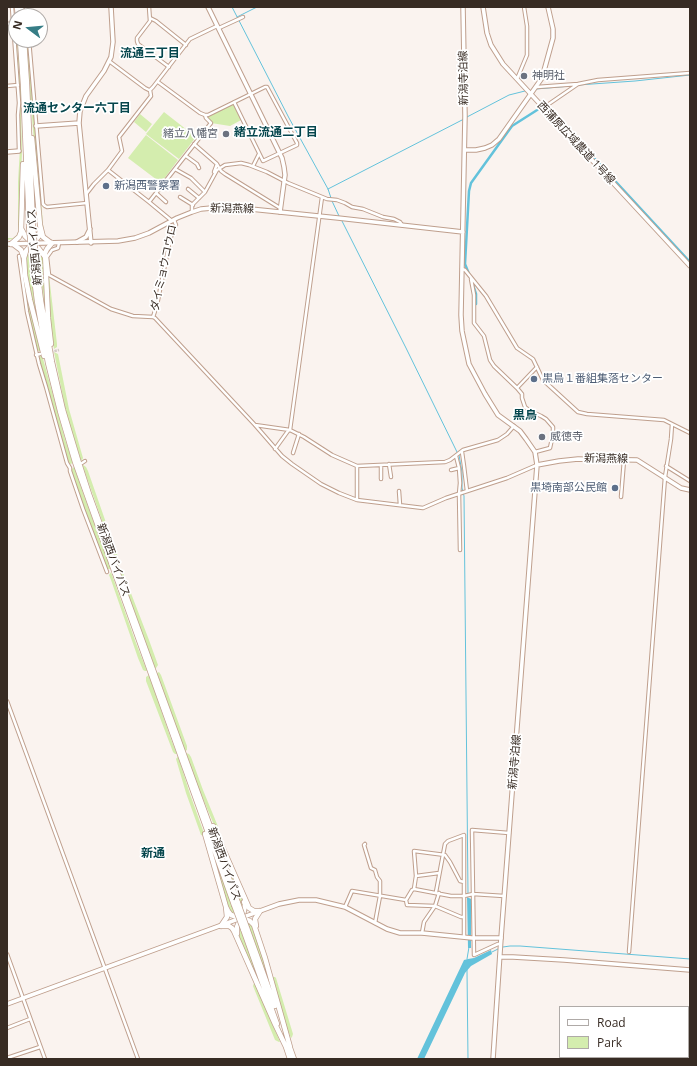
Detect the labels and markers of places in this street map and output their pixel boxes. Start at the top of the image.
place label: 神明社 [532,69,565,83]
marker: 神明社 [519,71,529,81]
place label: 緒立八幡宮 [163,127,218,141]
marker: 緒立八幡宮 [221,129,231,139]
place label: 新潟西警察署 [114,179,180,193]
marker: 新潟西警察署 [101,181,111,191]
place label: 黒鳥１番組集落センター [542,372,663,386]
marker: 黒鳥１番組集落センター [529,374,539,384]
place label: 威徳寺 [550,430,583,444]
marker: 威徳寺 [537,432,547,442]
place label: 黒埼南部公民館 [530,481,607,495]
marker: 黒埼南部公民館 [610,483,620,493]

